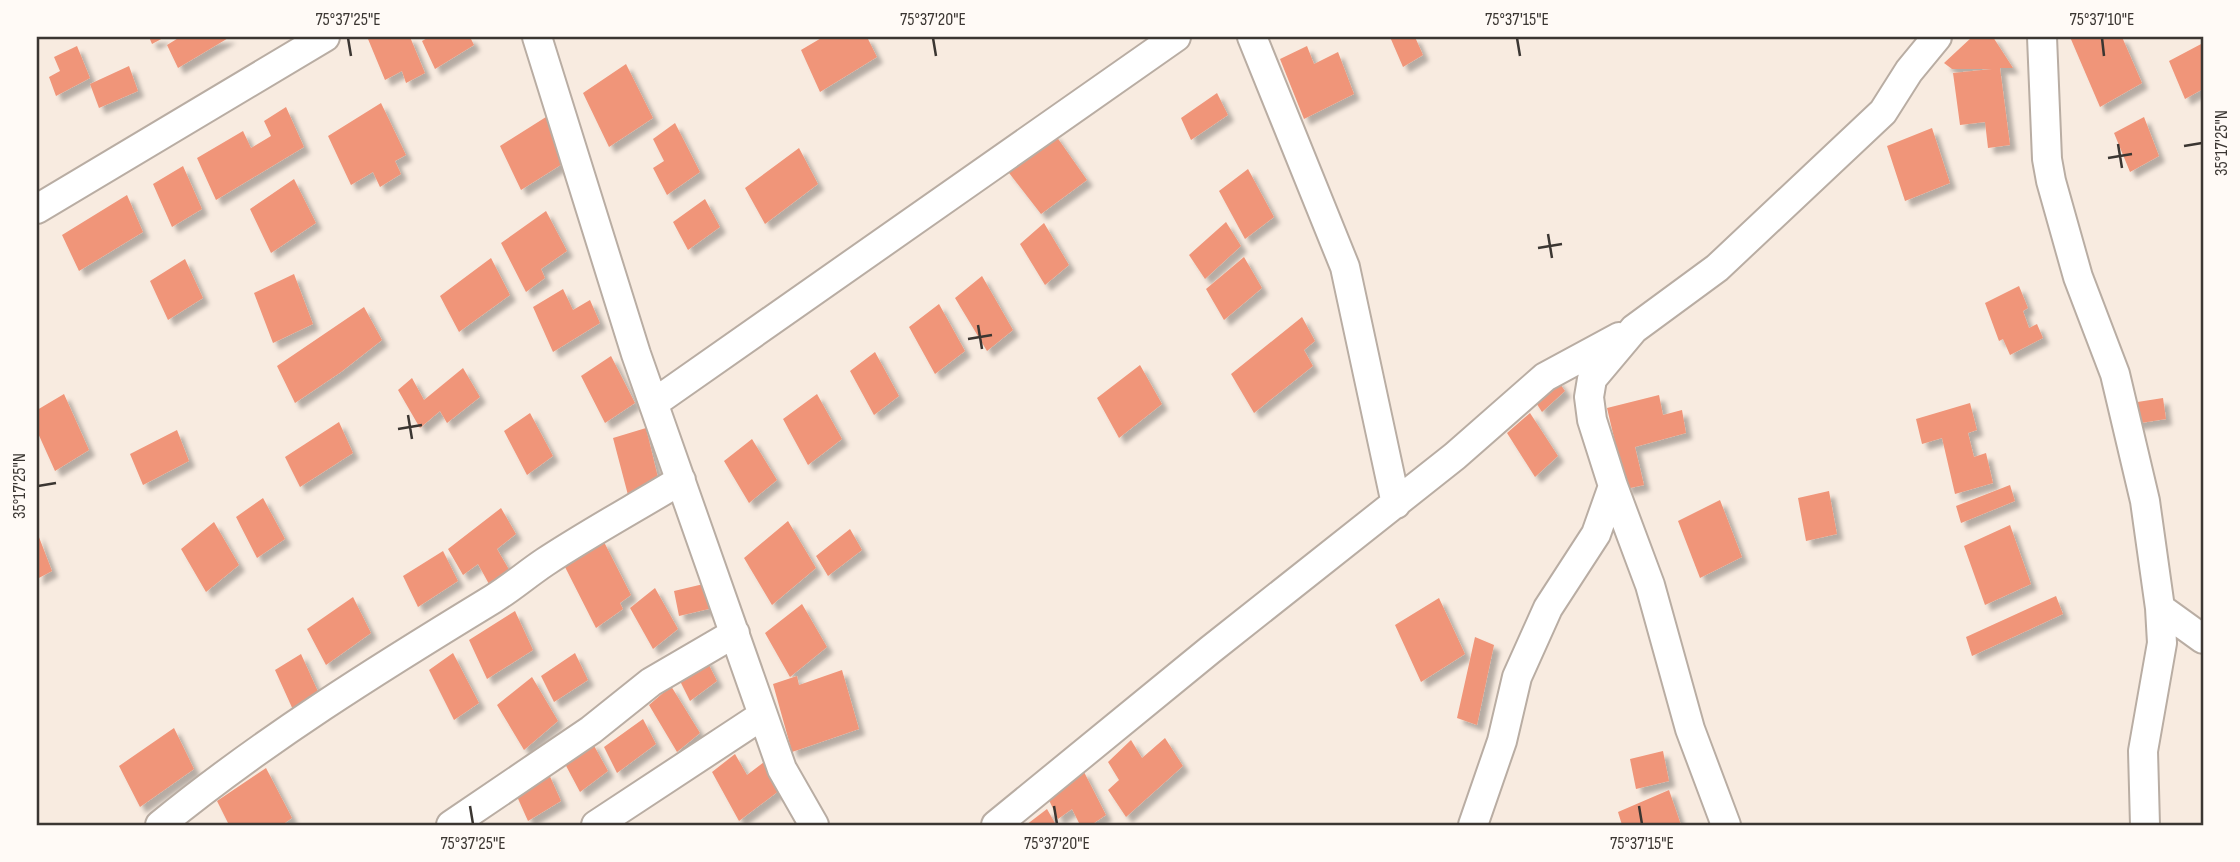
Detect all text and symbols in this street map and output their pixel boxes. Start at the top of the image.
text: 75°37'25"E [315,9,381,30]
text: 75°37'20"E [900,9,966,30]
text: 75°37'15"E [1485,9,1549,30]
text: 75°37'10"E [2070,9,2134,30]
text: 35°17'25"N [2211,110,2232,176]
text: 35°17'25"N [9,453,30,519]
text: 75°37'25"E [440,833,506,854]
text: 75°37'20"E [1024,833,1090,854]
text: 75°37'15"E [1610,833,1674,854]

